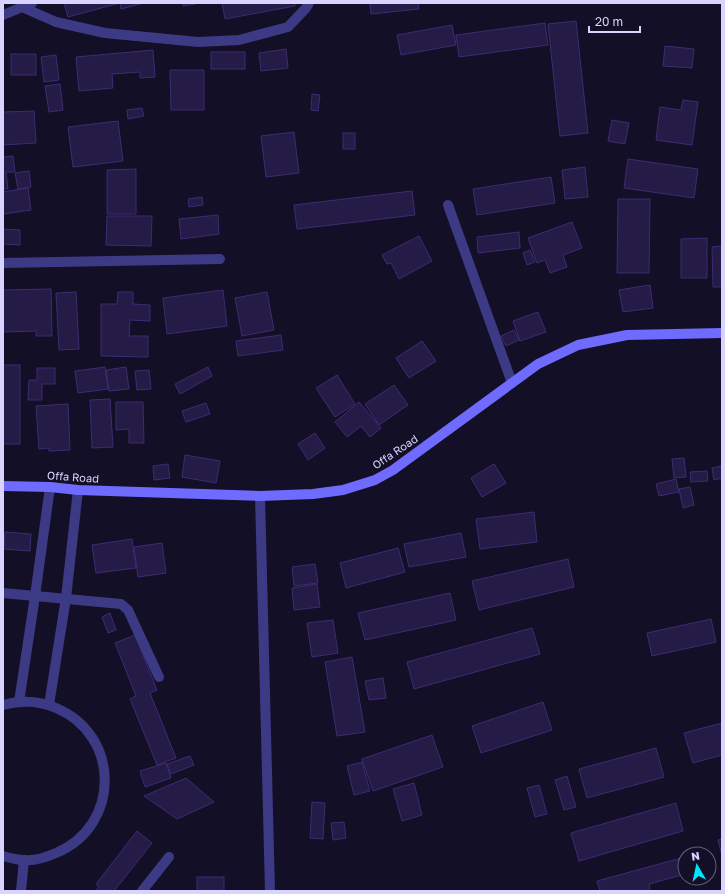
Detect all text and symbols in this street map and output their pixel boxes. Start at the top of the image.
scale bar [589,8,640,34]
text: 20 m [595,14,623,29]
street label: Offa Road [370,432,420,472]
street label: Offa Road [47,468,99,485]
north arrow [677,846,717,886]
text: N [690,849,701,863]

